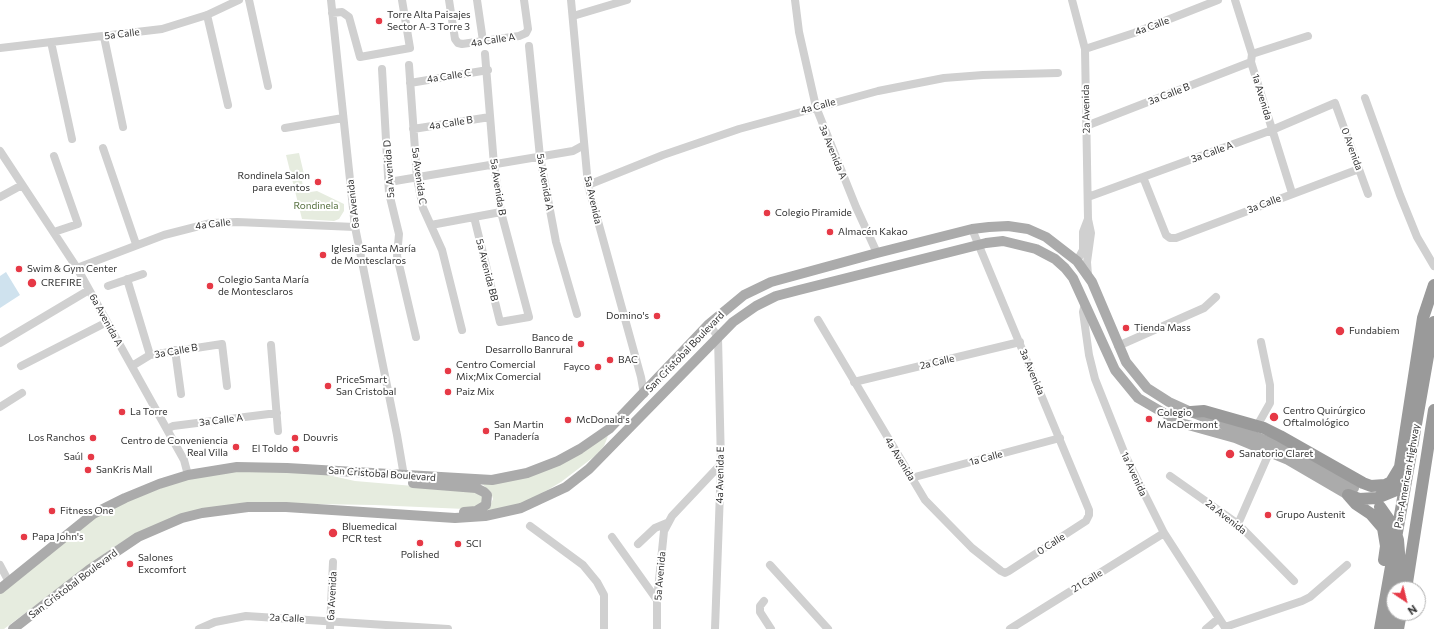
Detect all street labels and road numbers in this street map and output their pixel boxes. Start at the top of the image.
street label: 4a Calle [1133,14,1171,38]
street label: 5a Calle [104,26,140,42]
street label: 4a Calle A [470,31,516,49]
street label: 4a Calle C [426,67,472,85]
street label: 1a Avenida [1249,73,1275,121]
street label: 3a Calle B [1146,81,1192,107]
street label: 2a Avenida [1080,85,1092,133]
street label: 4a Calle [799,96,837,116]
street label: 4a Calle B [428,114,474,132]
street label: 3a Avenida A [817,123,849,181]
street label: 0 Avenida [1339,126,1365,172]
street label: 3a Calle A [1189,139,1235,165]
street label: 5a Avenida D [381,140,397,198]
street label: 5a Avenida C [409,147,429,205]
street label: 5a Avenida A [534,153,556,211]
street label: 5a Avenida B [488,158,508,216]
street label: 5a Avenida [582,175,604,225]
street label: 6a Avenida [344,179,362,229]
street label: 3a Calle [1245,192,1283,216]
street label: 4a Calle [195,216,231,232]
street label: 5a Avenida BB [473,238,501,302]
street label: 6a Avenida A [87,292,125,348]
street label: San Cristobal Boulevard [643,309,727,395]
street label: 3a Calle B [153,341,199,361]
street label: 3a Avenida [1017,347,1047,397]
street label: 2a Calle [919,352,955,372]
street label: 3a Calle A [198,411,244,429]
street label: Pan-American Highway [1392,423,1422,529]
street label: 4a Avenida [882,435,918,483]
street label: 4a Avenida E [714,446,726,504]
street label: 1a Calle [968,448,1004,468]
street label: 1a Avenida [1119,450,1149,498]
street label: San Cristobal Boulevard [328,464,436,484]
street label: 2a Avenida [1203,497,1249,537]
street label: 0 Calle [1035,531,1067,557]
street label: San Cristobal Boulevard [26,547,120,621]
street label: 5a Avenida [652,551,668,601]
street label: 21 Calle [1069,567,1105,595]
street label: 6a Avenida [325,571,339,621]
street label: 2a Calle [269,611,305,625]

